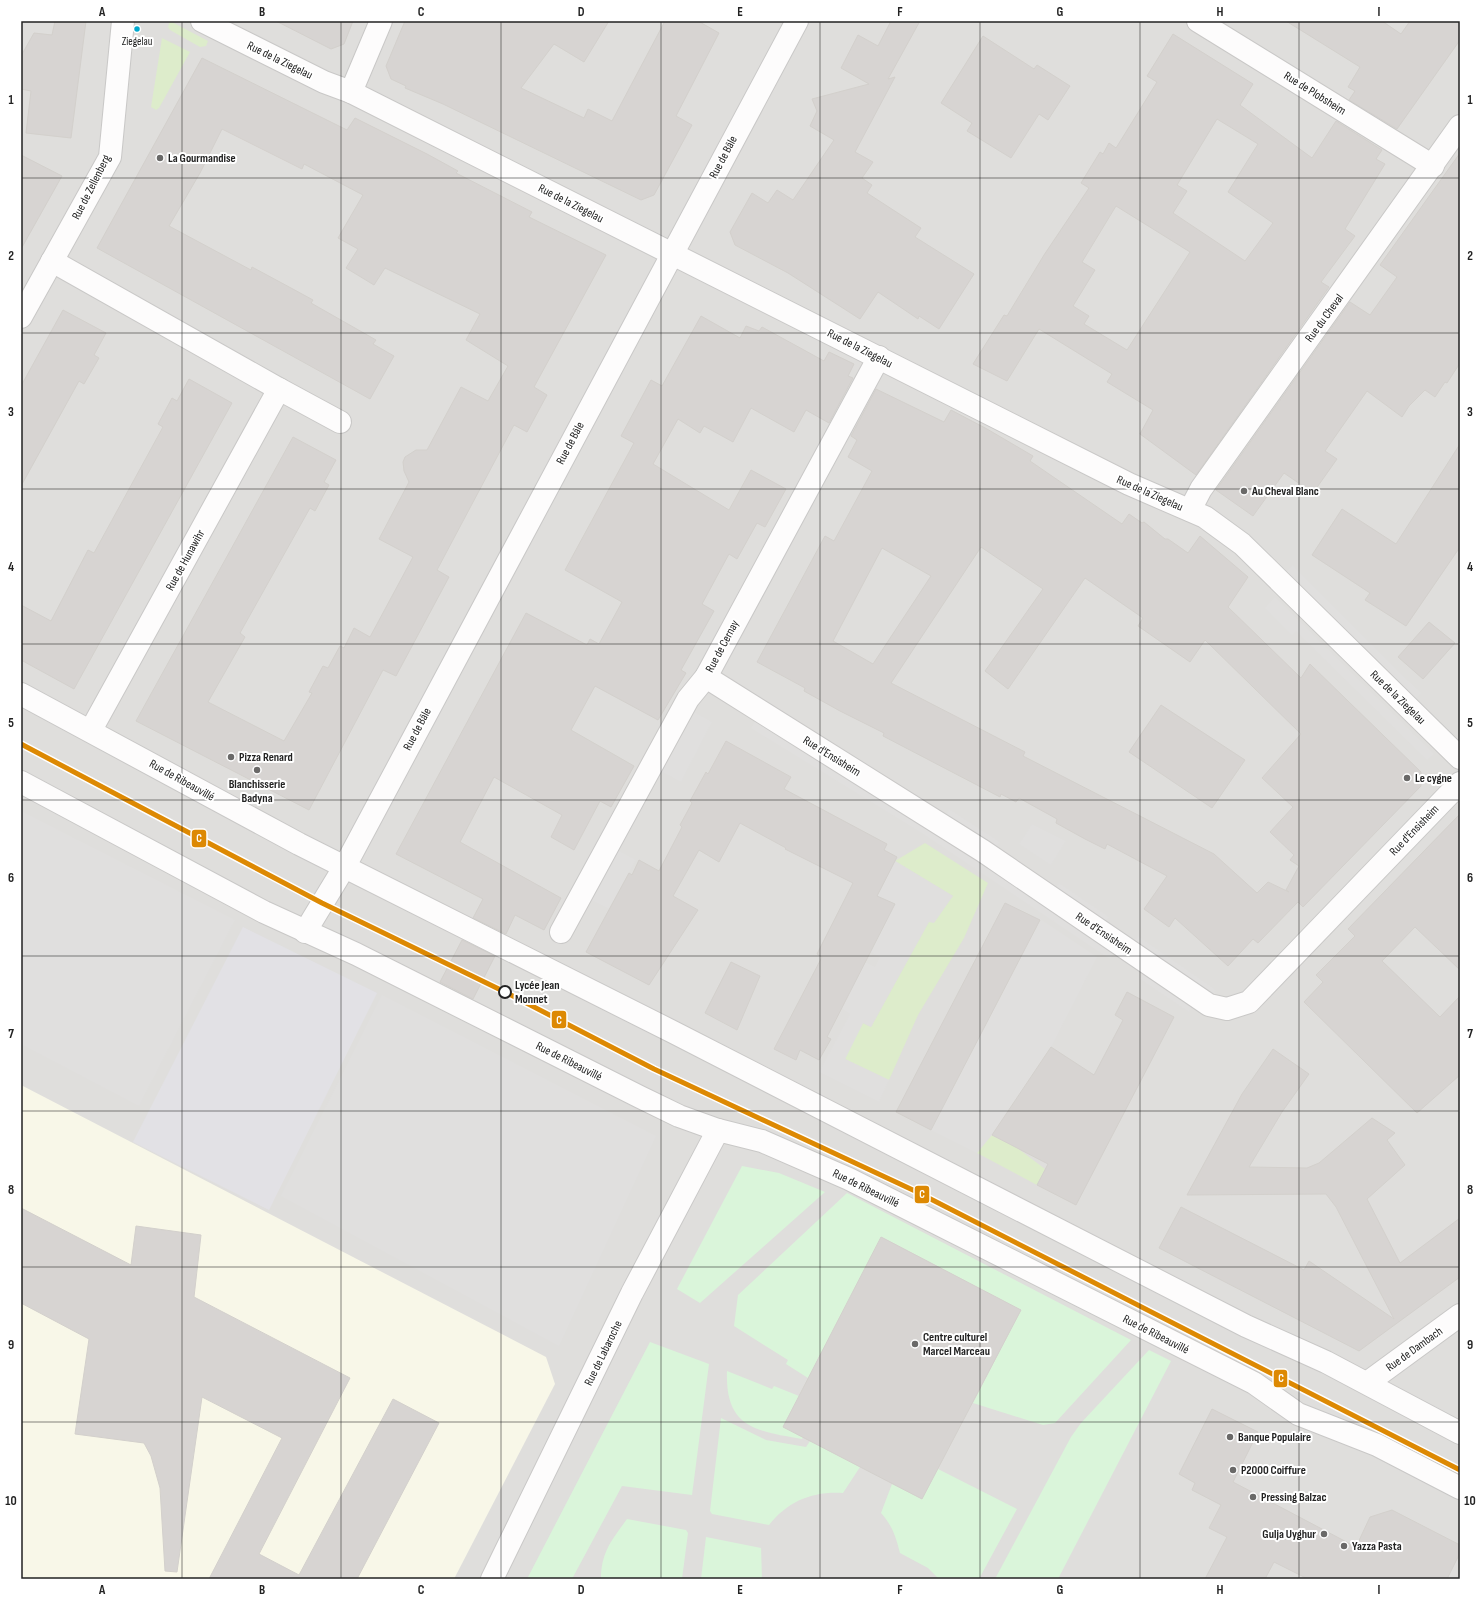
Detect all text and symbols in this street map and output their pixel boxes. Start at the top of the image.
text: A [98,4,106,20]
text: B [259,4,265,20]
text: C [418,4,425,20]
text: D [578,4,585,20]
text: E [737,4,743,20]
text: F [897,4,903,20]
text: G [1057,4,1064,20]
text: H [1217,4,1224,20]
text: I [1378,4,1381,20]
marker: Ziegelau [132,24,142,34]
place label: Ziegelau [122,35,153,48]
street label: Rue de la Ziegelau [244,38,315,83]
street label: Rue de Plobsheim [1281,68,1349,119]
text: 1 [8,92,14,108]
text: 1 [1467,92,1473,108]
street label: Rue de Bâle [706,133,741,181]
place label: La Gourmandise [168,151,236,166]
street label: Rue de Zellenberg [69,152,114,222]
marker: La Gourmandise [155,153,165,163]
street label: Rue de la Ziegelau [536,181,606,226]
text: 2 [8,248,14,264]
text: 2 [1467,248,1473,264]
street label: Rue du Cheval [1302,291,1347,345]
street label: Rue de la Ziegelau [825,326,895,371]
text: 3 [8,404,14,420]
text: 3 [1467,404,1473,420]
street label: Rue de Bâle [553,419,588,467]
street label: Rue de la Ziegelau [1114,472,1185,515]
place label: Au Cheval Blanc [1251,484,1319,499]
marker: Au Cheval Blanc [1239,486,1249,496]
street label: Rue de Hunawihr [163,527,209,593]
text: 4 [8,559,14,575]
text: 4 [1467,559,1473,575]
street label: Rue de Cernay [702,617,743,675]
street label: Rue de la Ziegelau [1367,667,1428,728]
street label: Rue de Bâle [400,705,435,753]
text: 5 [8,715,14,731]
text: 5 [1467,715,1473,731]
street label: Rue d'Ensisheim [800,733,864,780]
place label: Pizza Renard [239,750,293,765]
marker: Pizza Renard [226,752,236,762]
street label: Rue de Ribeauvillé [146,756,217,805]
marker: Blanchisserie Badyna [252,765,262,775]
place label: Le cygne [1415,771,1452,786]
marker: Le cygne [1402,773,1412,783]
place label: Blanchisserie Badyna [229,777,285,806]
street label: Rue d'Ensisheim [1386,802,1443,859]
line badge: C [191,829,207,848]
text: C [196,832,202,845]
text: 6 [8,870,14,886]
text: 6 [1467,870,1473,886]
street label: Rue d'Ensisheim [1073,909,1135,958]
place label: Lycée Jean Monnet [515,978,560,1007]
marker: Lycée Jean Monnet [498,985,512,999]
line badge: C [551,1010,567,1029]
text: C [556,1014,562,1027]
text: 7 [8,1026,14,1042]
text: 7 [1467,1026,1473,1042]
street label: Rue de Ribeauvillé [533,1038,605,1085]
street label: Rue de Ribeauvillé [830,1166,902,1211]
text: 8 [8,1182,14,1198]
text: 8 [1467,1182,1473,1198]
line badge: C [914,1185,930,1204]
text: C [919,1188,925,1201]
street label: Rue de Ribeauvillé [1120,1311,1192,1358]
street label: Rue de Labaroche [581,1318,626,1388]
street label: Rue de Dambach [1383,1324,1446,1375]
place label: Centre culturel Marcel Marceau [923,1330,990,1359]
text: 9 [8,1337,14,1353]
text: 9 [1467,1337,1473,1353]
marker: Centre culturel Marcel Marceau [910,1339,920,1349]
line badge: C [1273,1369,1288,1388]
text: C [1278,1372,1284,1385]
place label: Banque Populaire [1238,1430,1311,1445]
marker: Banque Populaire [1225,1432,1235,1442]
place label: P2000 Coiffure [1241,1463,1306,1478]
marker: P2000 Coiffure [1228,1465,1238,1475]
place label: Pressing Balzac [1261,1490,1327,1505]
marker: Pressing Balzac [1248,1492,1258,1502]
text: 10 [5,1493,17,1509]
text: 10 [1464,1493,1476,1509]
place label: Gulja Uyghur [1262,1527,1316,1542]
marker: Gulja Uyghur [1319,1529,1329,1539]
place label: Yazza Pasta [1352,1539,1402,1554]
marker: Yazza Pasta [1339,1541,1349,1551]
text: A [98,1582,106,1598]
text: B [259,1582,265,1598]
text: C [418,1582,425,1598]
text: D [578,1582,585,1598]
text: E [737,1582,743,1598]
text: F [897,1582,903,1598]
text: G [1057,1582,1064,1598]
text: H [1217,1582,1224,1598]
text: I [1378,1582,1381,1598]

